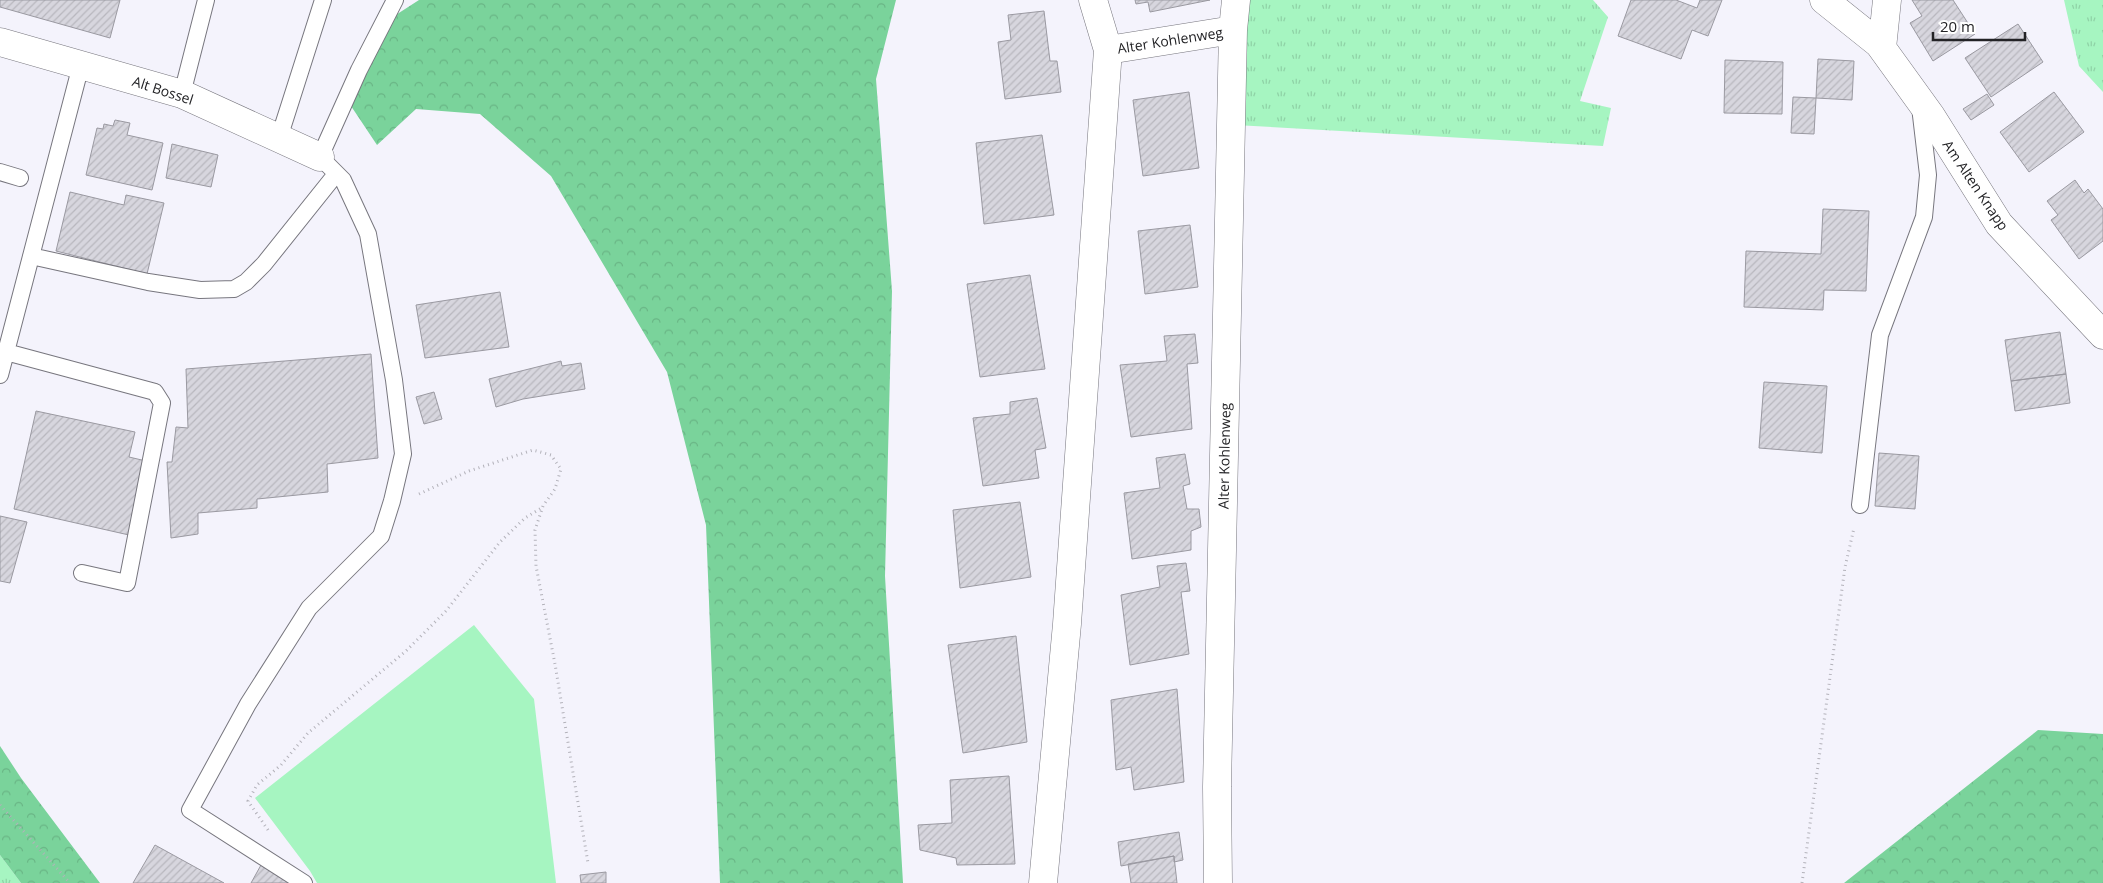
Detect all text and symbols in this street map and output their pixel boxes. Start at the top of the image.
scale bar [1933,10,2026,42]
text: 20 m [1940,16,1975,36]
street label: Alter Kohlenweg [1116,22,1224,58]
street label: Alt Bossel [130,71,196,109]
street label: Am Alten Knapp [1939,136,2013,234]
street label: Alter Kohlenweg [1214,402,1234,509]

